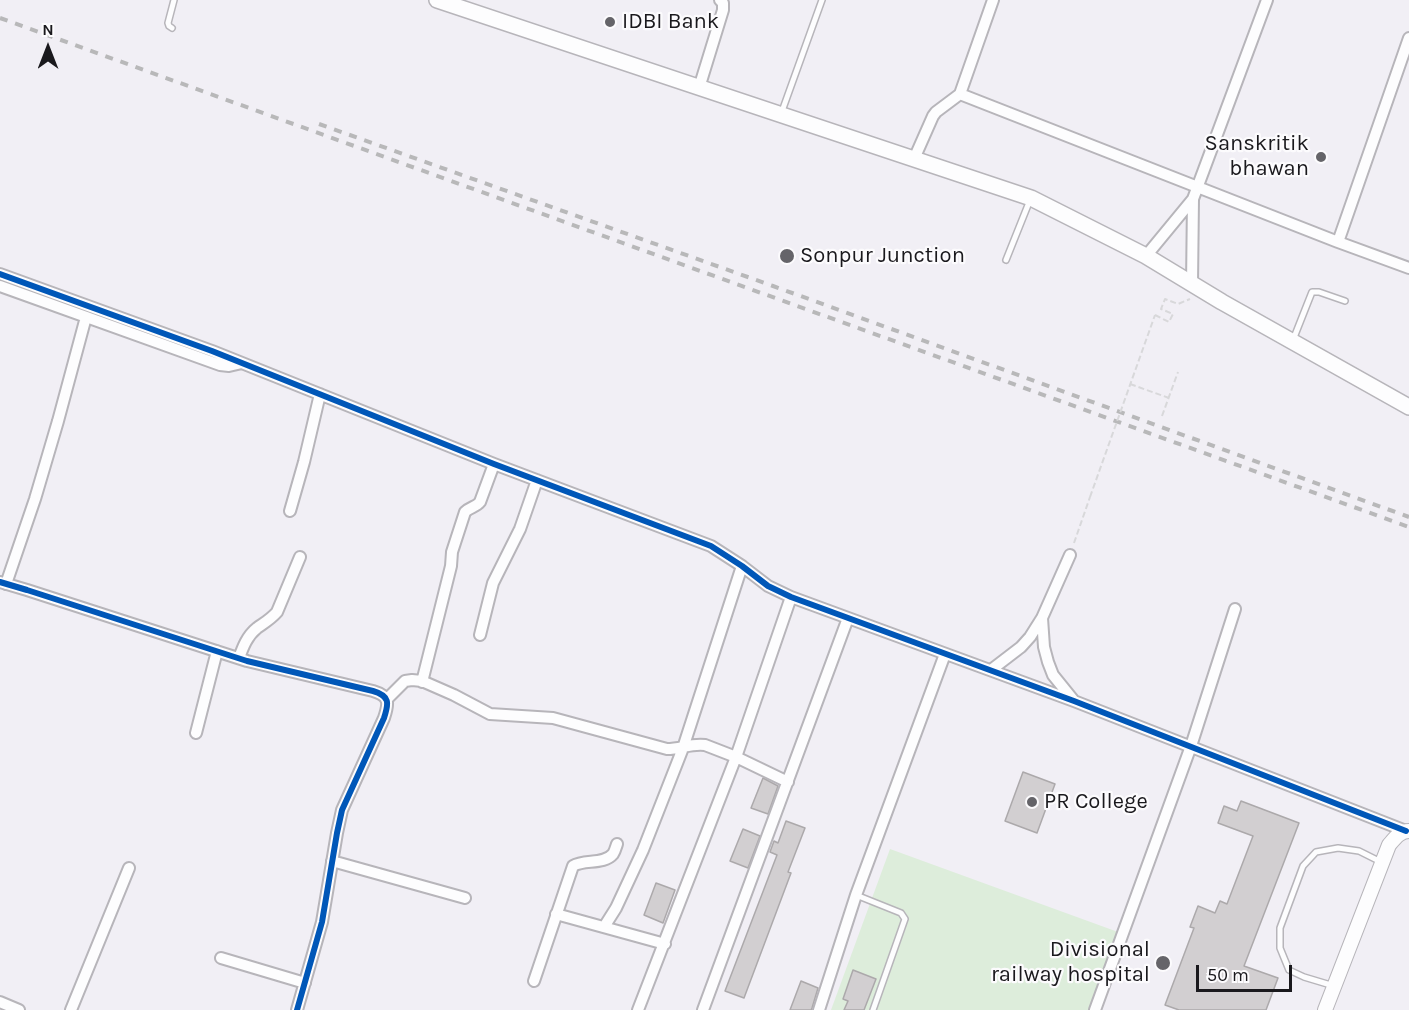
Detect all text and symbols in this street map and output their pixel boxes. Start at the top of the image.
place label: IDBI Bank [622,9,719,35]
marker: IDBI Bank [603,15,617,29]
north arrow [18,18,78,78]
text: N [42,20,54,39]
place label: Sanskritik bhawan [1205,131,1309,182]
marker: Sanskritik bhawan [1314,150,1328,164]
place label: Sonpur Junction [800,243,965,269]
marker: Sonpur Junction [778,247,796,265]
place label: PR College [1044,789,1148,815]
marker: PR College [1025,795,1039,809]
place label: Divisional railway hospital [991,937,1150,988]
scale bar [1199,953,1295,991]
marker: Divisional railway hospital [1154,954,1172,972]
text: 50 m [1207,964,1249,986]

